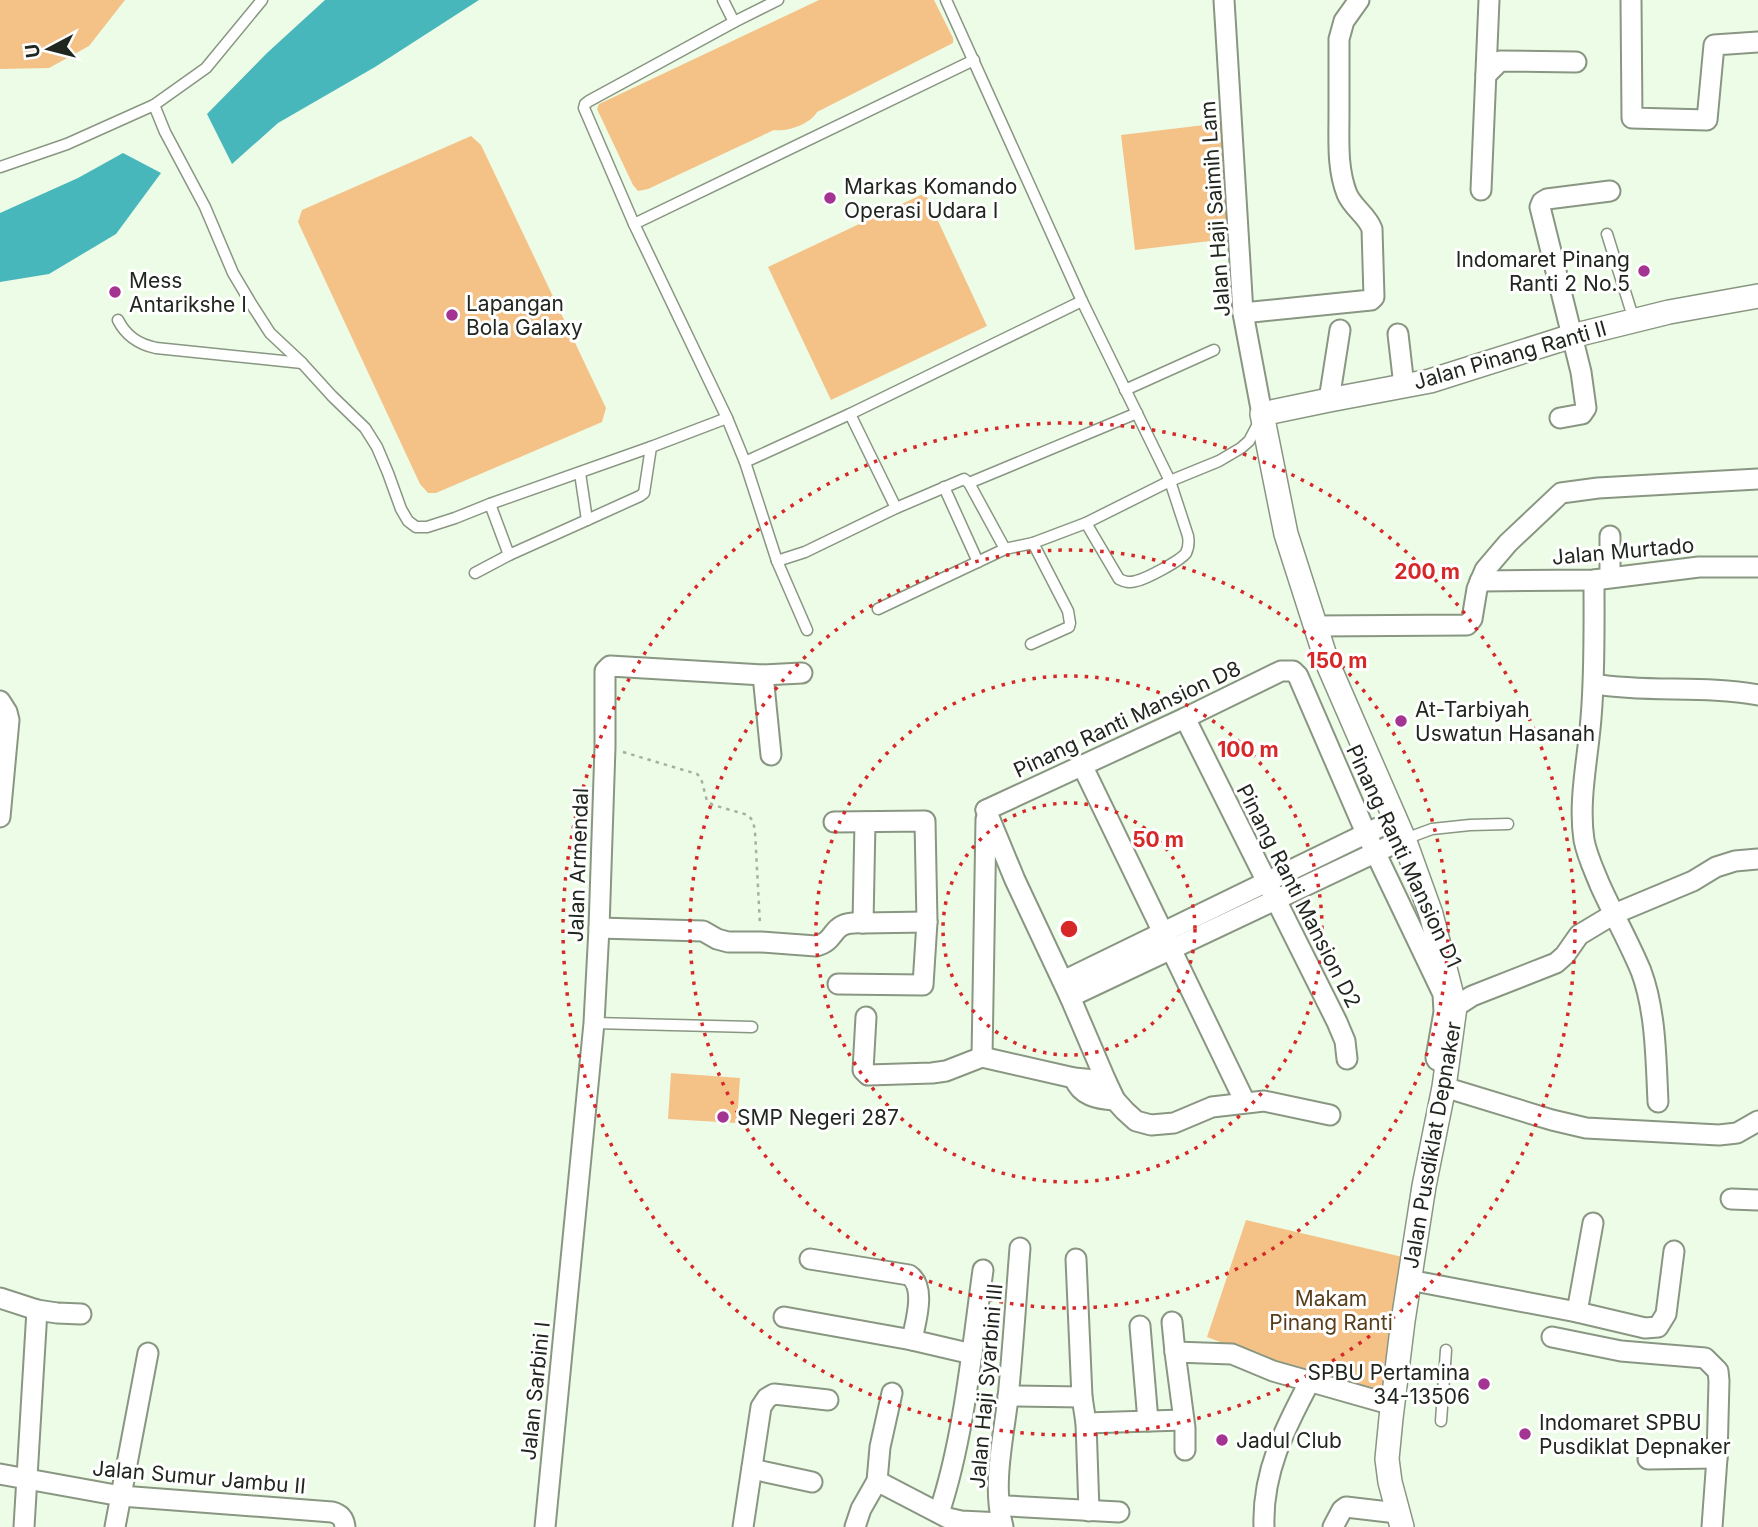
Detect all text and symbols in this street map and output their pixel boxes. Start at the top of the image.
north arrow [14,14,84,84]
text: U [20,43,45,59]
street label: Jalan Haji Saimih Lam [1195,100,1235,318]
place label: Markas Komando Operasi Udara I [844,174,1017,223]
marker: Markas Komando Operasi Udara I [822,190,838,206]
place label: Indomaret Pinang Ranti 2 No.5 [1456,247,1630,296]
marker: Indomaret Pinang Ranti 2 No.5 [1636,263,1652,279]
place label: Mess Antarikshe I [129,268,247,317]
marker: Mess Antarikshe I [107,284,123,300]
place label: Lapangan Bola Galaxy [466,291,583,340]
marker: Lapangan Bola Galaxy [444,307,460,323]
street label: Jalan Pinang Ranti II [1411,315,1609,395]
street label: Jalan Murtado [1551,532,1695,570]
text: 200 m [1394,559,1460,584]
text: 150 m [1307,648,1367,673]
street label: Pinang Ranti Mansion D8 [1009,655,1245,783]
place label: At-Tarbiyah Uswatun Hasanah [1415,697,1595,746]
marker: At-Tarbiyah Uswatun Hasanah [1393,713,1409,729]
text: 100 m [1217,737,1279,762]
street label: Pinang Ranti Mansion D1 [1341,740,1467,972]
street label: Pinang Ranti Mansion D2 [1232,780,1366,1012]
street label: Jalan Armendal [563,787,593,943]
text: 50 m [1132,827,1184,852]
centre of rings [1057,917,1081,941]
street label: Jalan Pusdiklat Depnaker [1398,1019,1466,1271]
place label: SMP Negeri 287 [737,1105,899,1130]
marker: SMP Negeri 287 [715,1109,731,1125]
street label: Jalan Haji Syarbini III [965,1282,1007,1490]
park label: Makam Pinang Ranti [1269,1286,1393,1335]
street label: Jalan Sarbini I [515,1320,555,1462]
place label: SPBU Pertamina 34-13506 [1308,1360,1470,1409]
marker: SPBU Pertamina 34-13506 [1476,1376,1492,1392]
place label: Indomaret SPBU Pusdiklat Depnaker [1539,1410,1731,1459]
marker: Indomaret SPBU Pusdiklat Depnaker [1517,1426,1533,1442]
place label: Jadul Club [1236,1428,1342,1453]
marker: Jadul Club [1214,1432,1230,1448]
street label: Jalan Sumur Jambu II [91,1455,307,1499]

